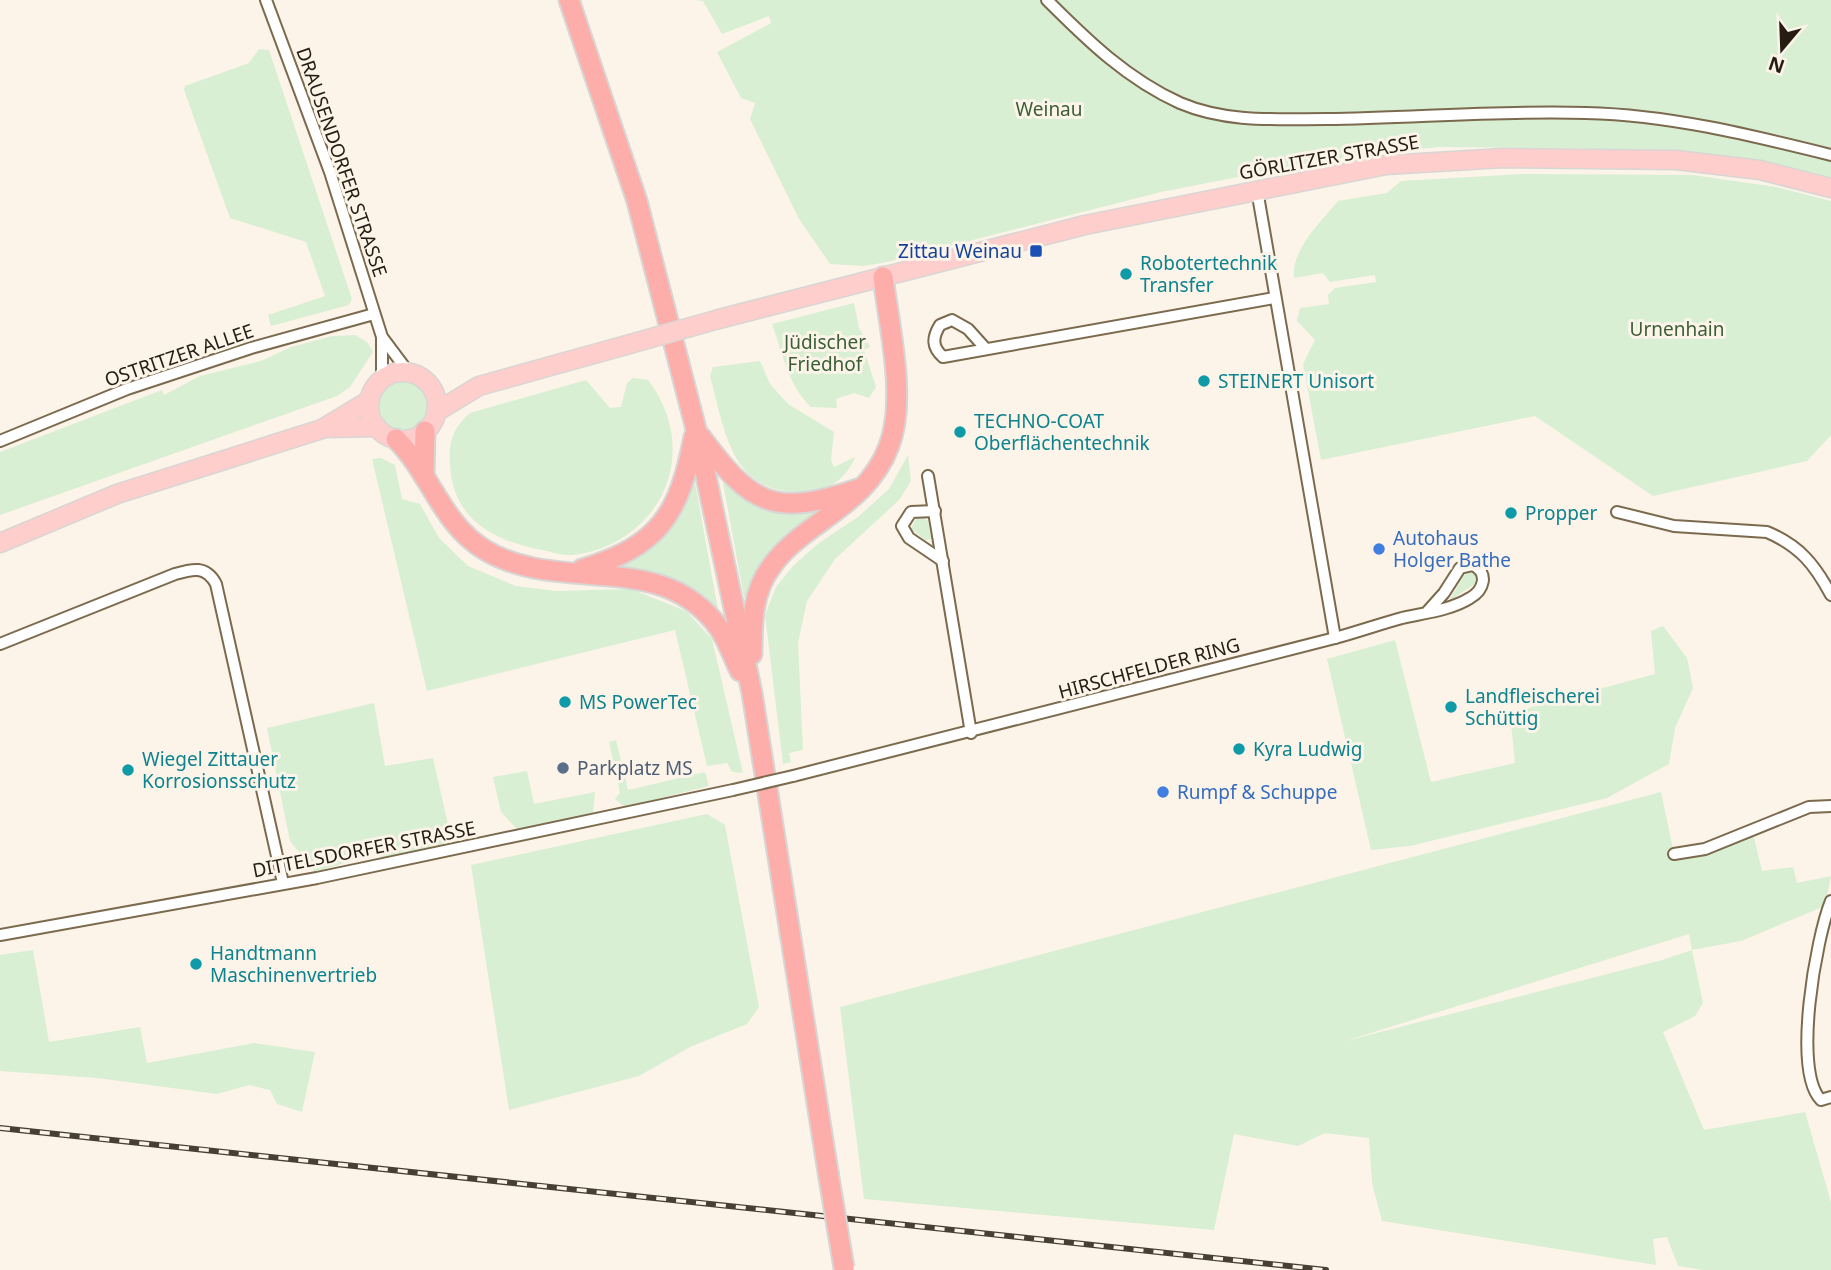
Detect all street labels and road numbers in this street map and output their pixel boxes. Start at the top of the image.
street label: DRAUSENDORFER STRASSE [290,44,394,280]
street label: GÖRLITZER STRASSE [1237,128,1421,186]
street label: OSTRITZER ALLEE [101,317,257,393]
street label: HIRSCHFELDER RING [1055,631,1243,705]
street label: DITTELSDORFER STRASSE [250,815,478,883]

